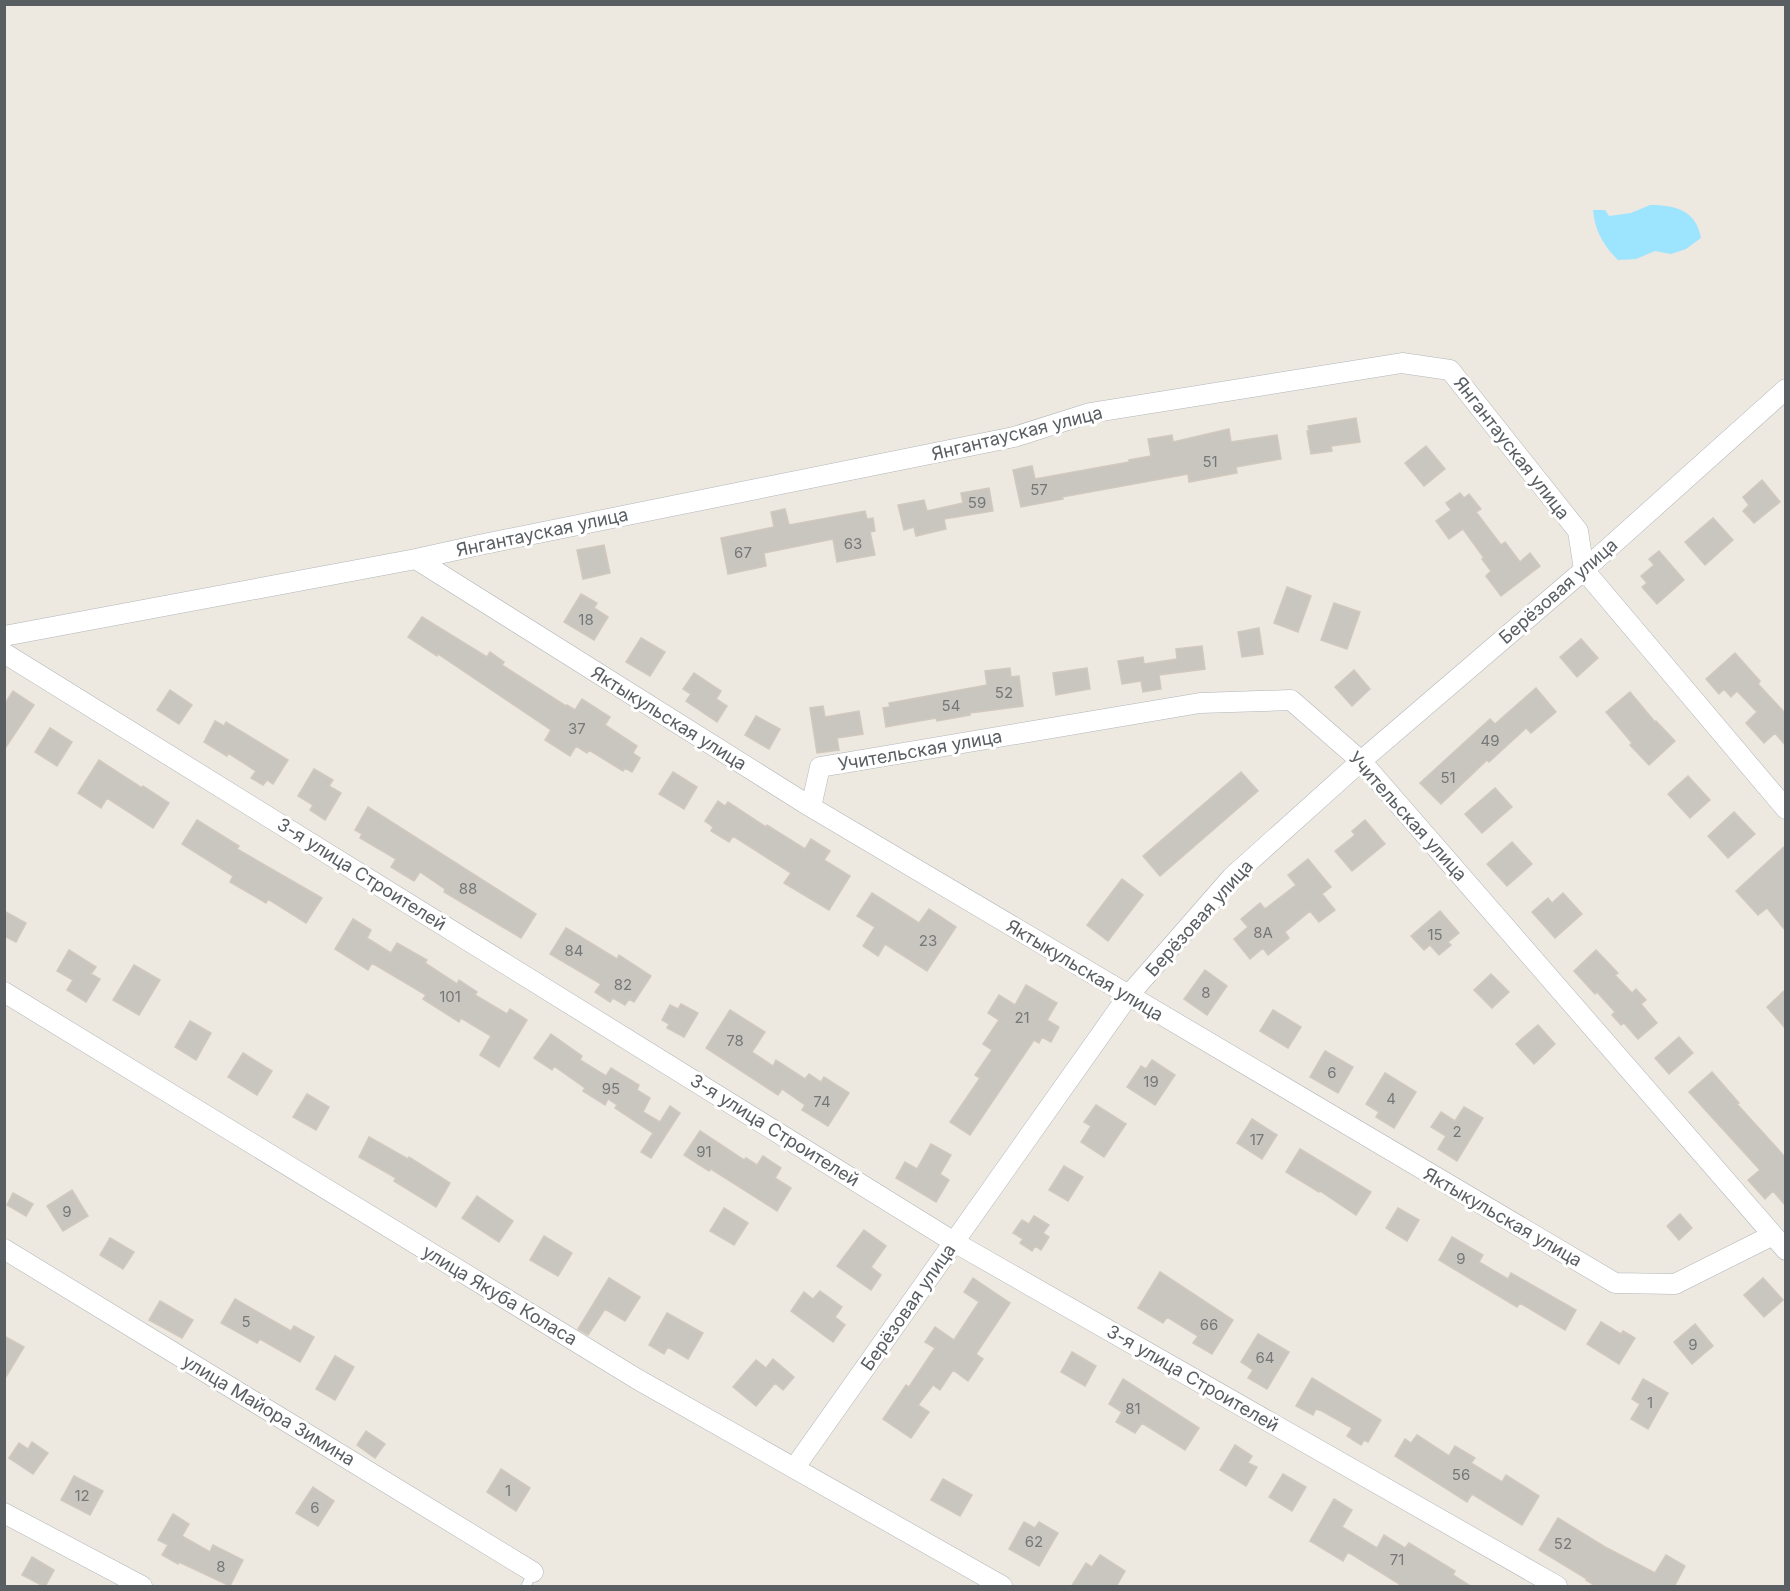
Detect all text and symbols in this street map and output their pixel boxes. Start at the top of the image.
street label: Янгантауская улица [1450,373,1574,523]
street label: Янгантауская улица [929,402,1105,464]
house number: 51 [1202,452,1218,471]
house number: 57 [1030,480,1048,499]
house number: 59 [968,493,986,512]
street label: Янгантауская улица [454,504,630,560]
house number: 63 [844,534,862,553]
street label: Берёзовая улица [1495,534,1621,648]
house number: 67 [734,543,752,562]
house number: 18 [578,610,594,629]
street label: Яктыкульская улица [588,662,750,774]
house number: 52 [995,683,1013,702]
house number: 54 [942,696,960,715]
house number: 37 [568,719,586,738]
street label: Учительская улица [836,725,1004,775]
house number: 49 [1481,731,1500,750]
street label: Учительская улица [1345,747,1471,885]
house number: 51 [1440,768,1456,787]
street label: 3-я улица Строителей [274,813,450,935]
street label: Берёзовая улица [1141,855,1257,981]
house number: 88 [459,879,477,898]
street label: Яктыкульская улица [1003,915,1167,1025]
house number: 8А [1253,923,1273,942]
house number: 15 [1427,925,1443,944]
house number: 23 [919,931,937,950]
house number: 84 [565,941,583,960]
house number: 82 [614,975,632,994]
house number: 8 [1201,983,1211,1002]
house number: 101 [439,987,461,1006]
house number: 21 [1014,1008,1030,1027]
house number: 78 [726,1031,744,1050]
house number: 6 [1327,1063,1337,1082]
street label: 3-я улица Строителей [687,1069,863,1191]
house number: 19 [1143,1072,1159,1091]
house number: 95 [602,1079,620,1098]
house number: 4 [1386,1089,1396,1108]
house number: 74 [813,1092,831,1111]
house number: 2 [1452,1122,1462,1141]
house number: 17 [1250,1130,1264,1149]
house number: 91 [696,1142,712,1161]
street label: Яктыкульская улица [1420,1163,1586,1271]
house number: 9 [62,1202,72,1221]
street label: улица Якуба Коласа [419,1240,581,1350]
street label: Берёзовая улица [856,1240,960,1374]
house number: 9 [1456,1249,1466,1268]
house number: 5 [241,1312,251,1331]
house number: 66 [1200,1315,1218,1334]
street label: 3-я улица Строителей [1103,1320,1283,1436]
house number: 9 [1688,1335,1698,1354]
house number: 64 [1256,1348,1275,1367]
street label: улица Майора Зимина [179,1350,359,1470]
house number: 1 [1647,1393,1653,1412]
house number: 81 [1125,1399,1141,1418]
house number: 56 [1452,1465,1470,1484]
house number: 1 [505,1481,511,1500]
house number: 12 [74,1486,90,1505]
house number: 6 [310,1498,320,1517]
house number: 62 [1025,1532,1043,1551]
house number: 52 [1554,1534,1572,1553]
house number: 71 [1390,1550,1404,1569]
house number: 8 [216,1557,226,1576]

